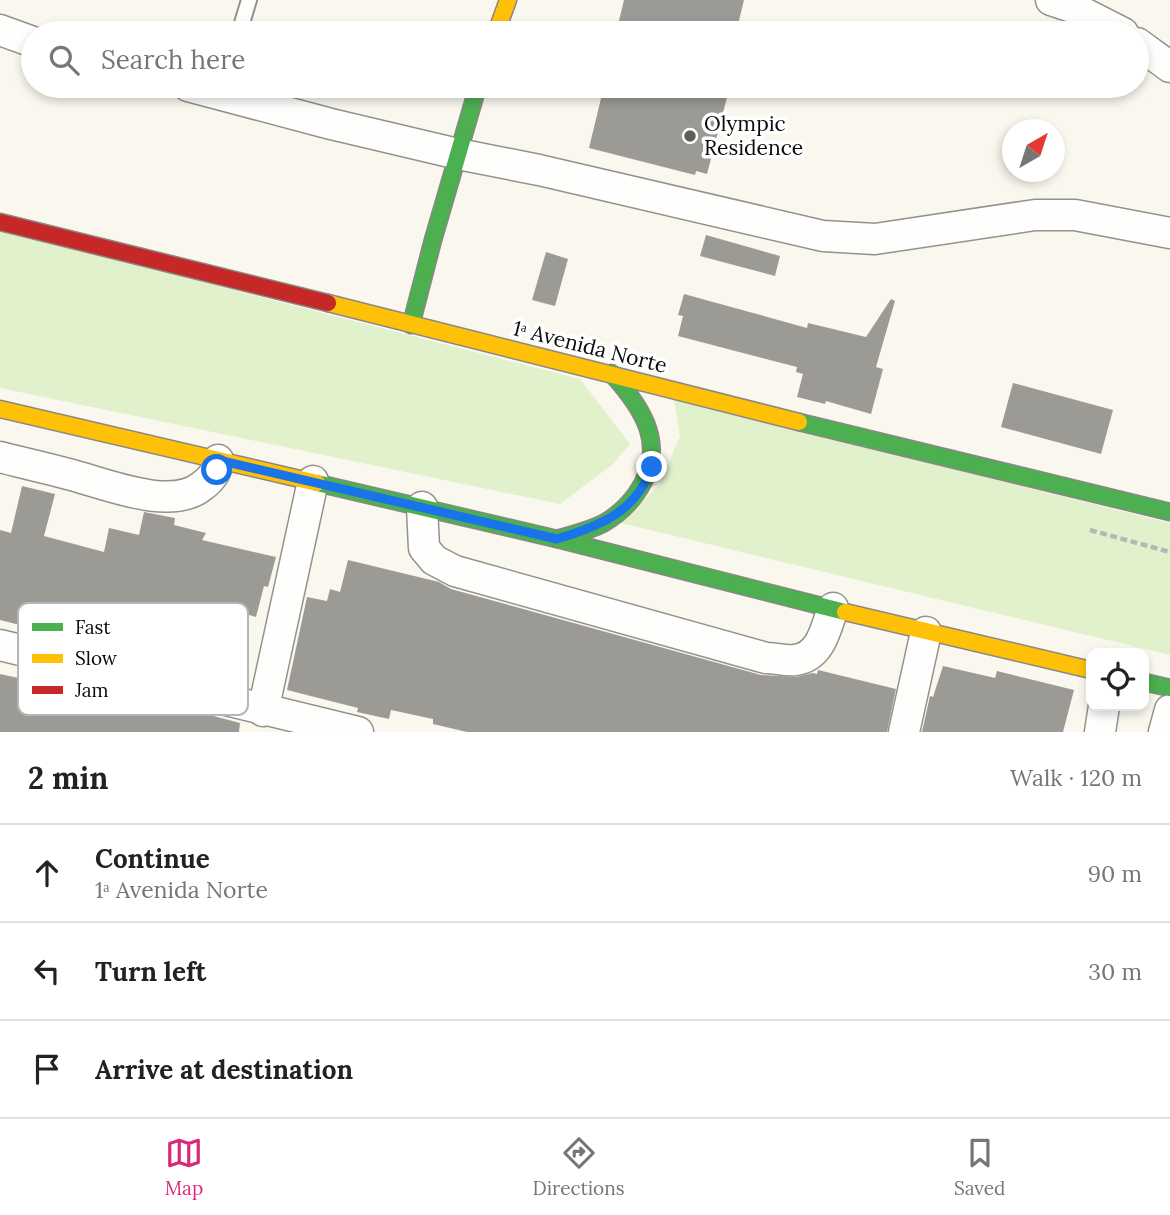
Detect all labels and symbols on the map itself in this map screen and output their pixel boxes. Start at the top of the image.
place label: Olympic Residence [704,110,803,161]
north arrow [1002,119,1065,182]
marker: Olympic Residence [682,128,698,144]
street label: 1ᵃ Avenida Norte [510,314,670,379]
route end [636,451,667,482]
route start [201,454,232,485]
legend [18,603,248,715]
text: Fast [75,615,111,639]
text: Slow [75,646,118,670]
text: Jam [74,678,109,702]

